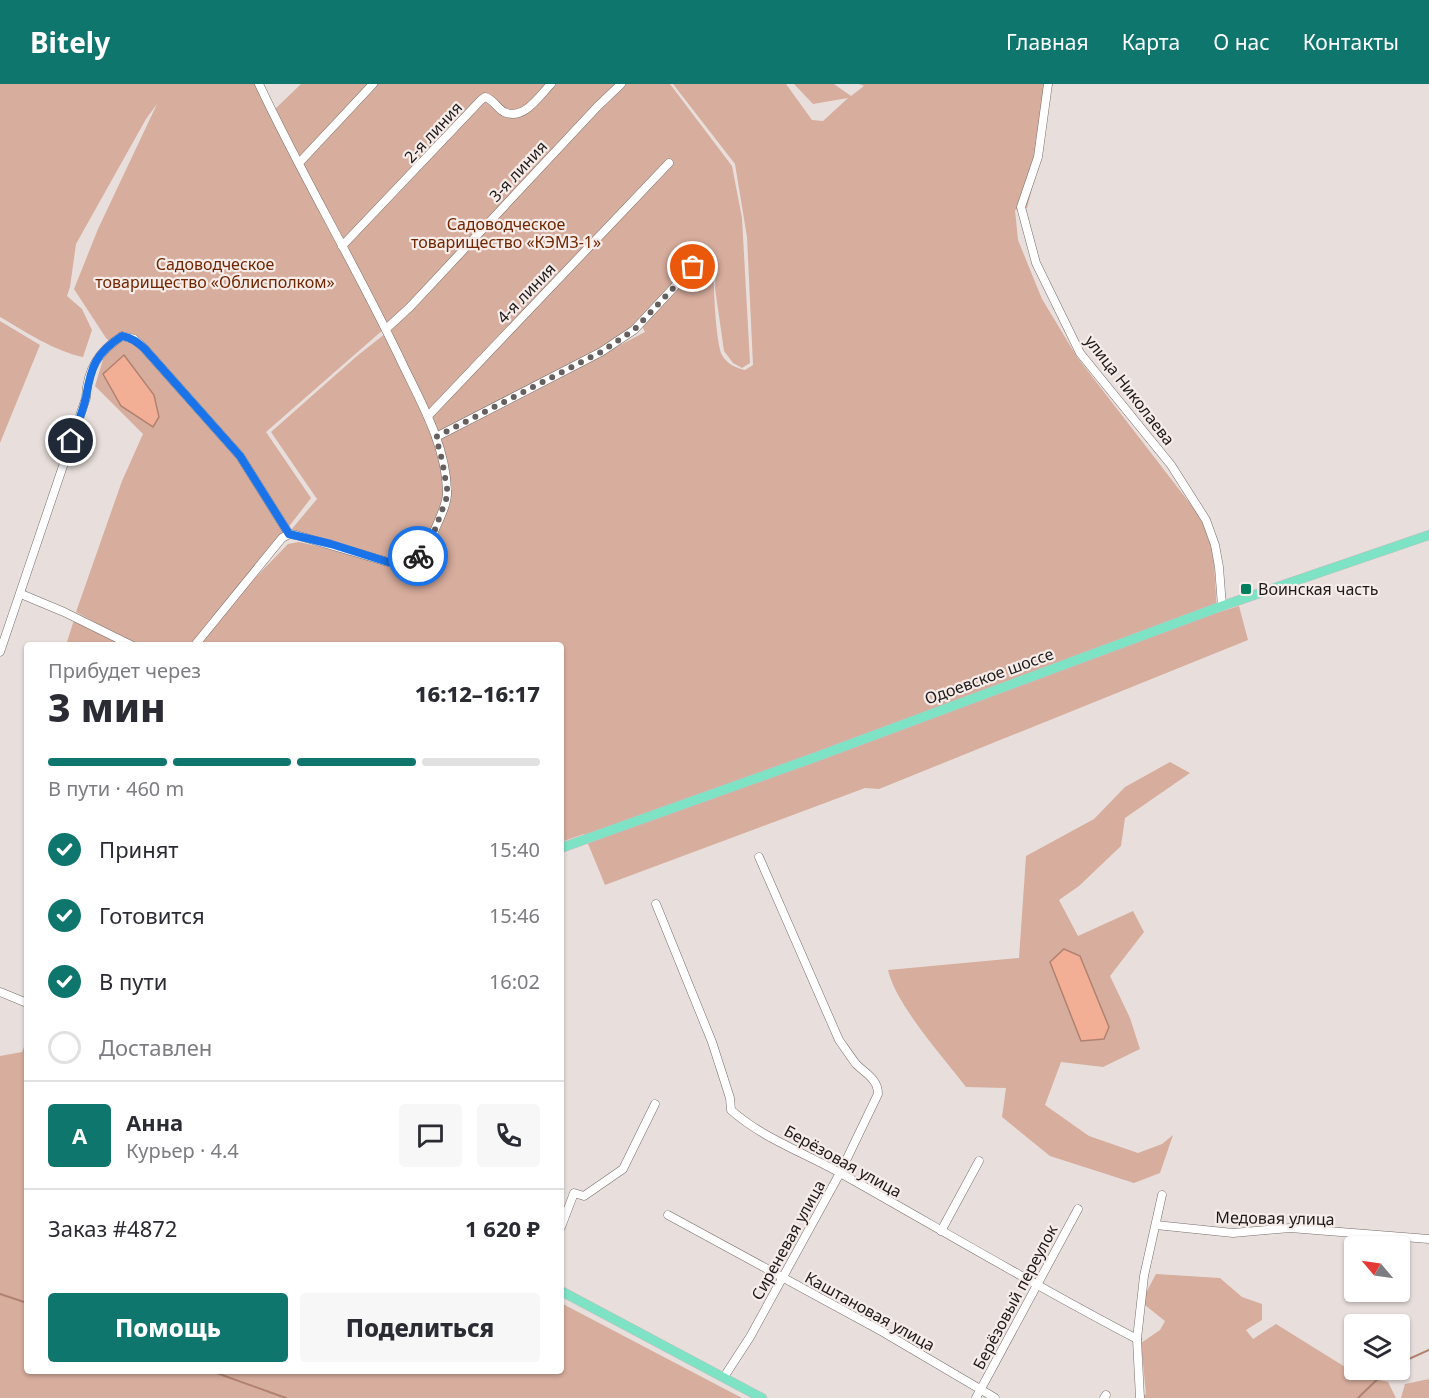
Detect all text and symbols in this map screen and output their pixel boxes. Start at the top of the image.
text: Bitely [30,23,110,61]
text: Главная [1006,28,1089,56]
text: Карта [1122,28,1180,56]
text: О нас [1213,28,1270,56]
text: Контакты [1303,28,1399,56]
street label: 2-я линия [399,97,467,167]
street label: 3-я линия [484,136,552,206]
park label: Садоводческое товарищество «КЭМЗ-1» [411,213,601,253]
pin [667,241,718,292]
icon: bag [676,250,709,283]
park label: Садоводческое товарищество «Облисполком» [95,253,335,293]
street label: 4-я линия [492,258,560,328]
street label: улица Николаева [1080,330,1180,450]
pin [45,415,96,466]
icon: home [54,424,87,457]
courier [388,526,448,586]
icon: bike [402,540,435,573]
place label: Воинская часть [1258,578,1378,600]
marker: Воинская часть [1239,582,1253,596]
street label: Одоевское шоссе [921,642,1057,710]
text: Прибудет через [48,657,201,684]
text: 16:12–16:17 [415,678,540,708]
text: 3 мин [48,680,166,733]
text: В пути · 460 m [48,775,184,802]
icon: check [48,833,81,866]
text: Принят [99,834,179,864]
text: 15:40 [489,836,540,863]
icon: check [48,899,81,932]
text: Готовится [99,900,205,930]
text: 15:46 [489,902,540,929]
icon: check [48,965,81,998]
text: В пути [99,966,167,996]
text: 16:02 [489,968,540,995]
text: Доставлен [99,1032,212,1062]
button: chat [399,1104,462,1167]
button: phone [477,1104,540,1167]
text: Анна [126,1107,183,1137]
text: А [72,1120,87,1150]
street label: Берёзовая улица [780,1120,906,1202]
text: Курьер · 4.4 [126,1137,239,1164]
street label: Сиреневая улица [746,1176,830,1304]
street label: Медовая улица [1215,1206,1335,1230]
text: Заказ #4872 [48,1213,177,1243]
text: 1 620 ₽ [465,1213,540,1243]
street label: Берёзовый переулок [967,1220,1063,1373]
north arrow [1344,1236,1410,1302]
map controls [1344,1236,1410,1380]
street label: Каштановая улица [801,1266,939,1356]
button: Помощь [48,1293,288,1362]
button: Поделиться [300,1293,540,1362]
button: layers [1344,1314,1410,1380]

